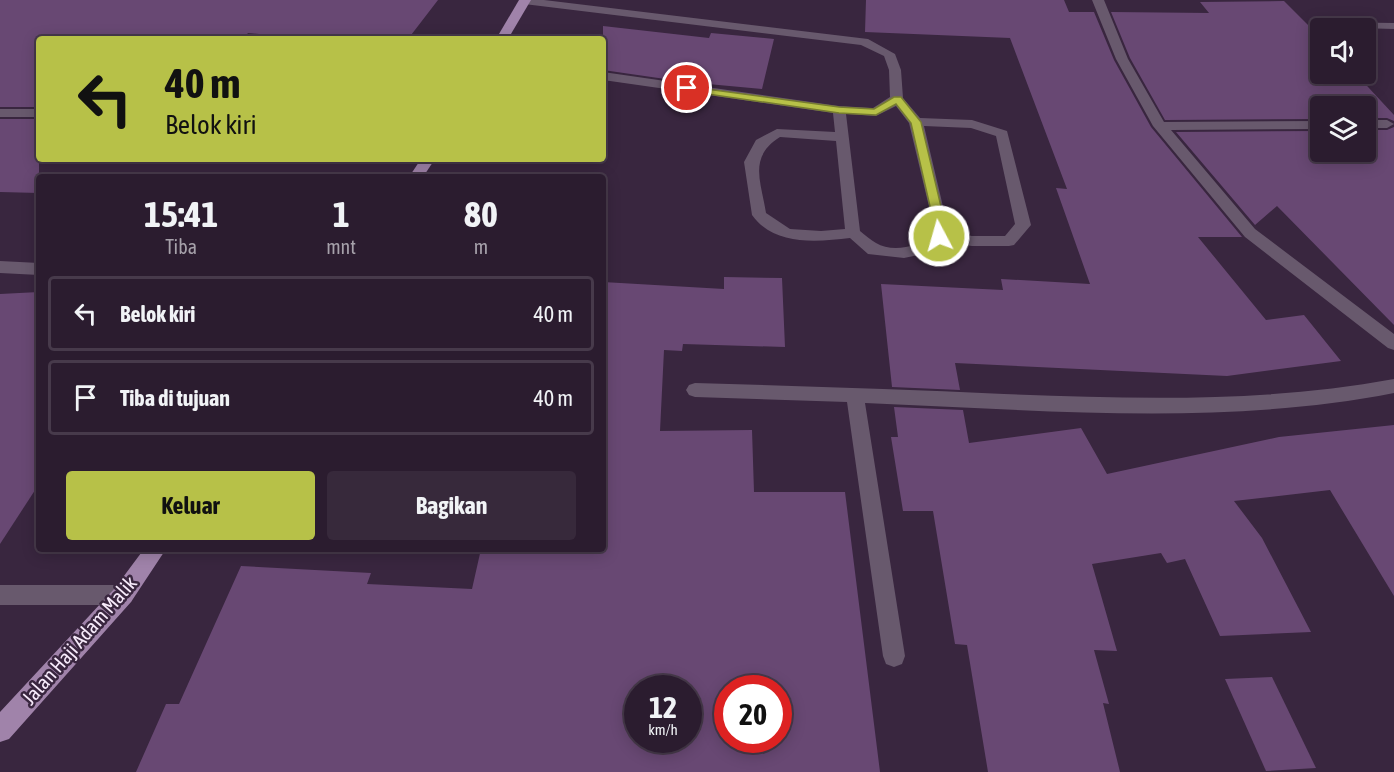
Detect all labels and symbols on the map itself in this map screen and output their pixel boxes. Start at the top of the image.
pin [661,62,712,113]
position arrow [907,204,971,268]
street label: Jalan Haji Adam Malik [17,571,141,709]
speed limit sign: 20 [714,675,792,753]

